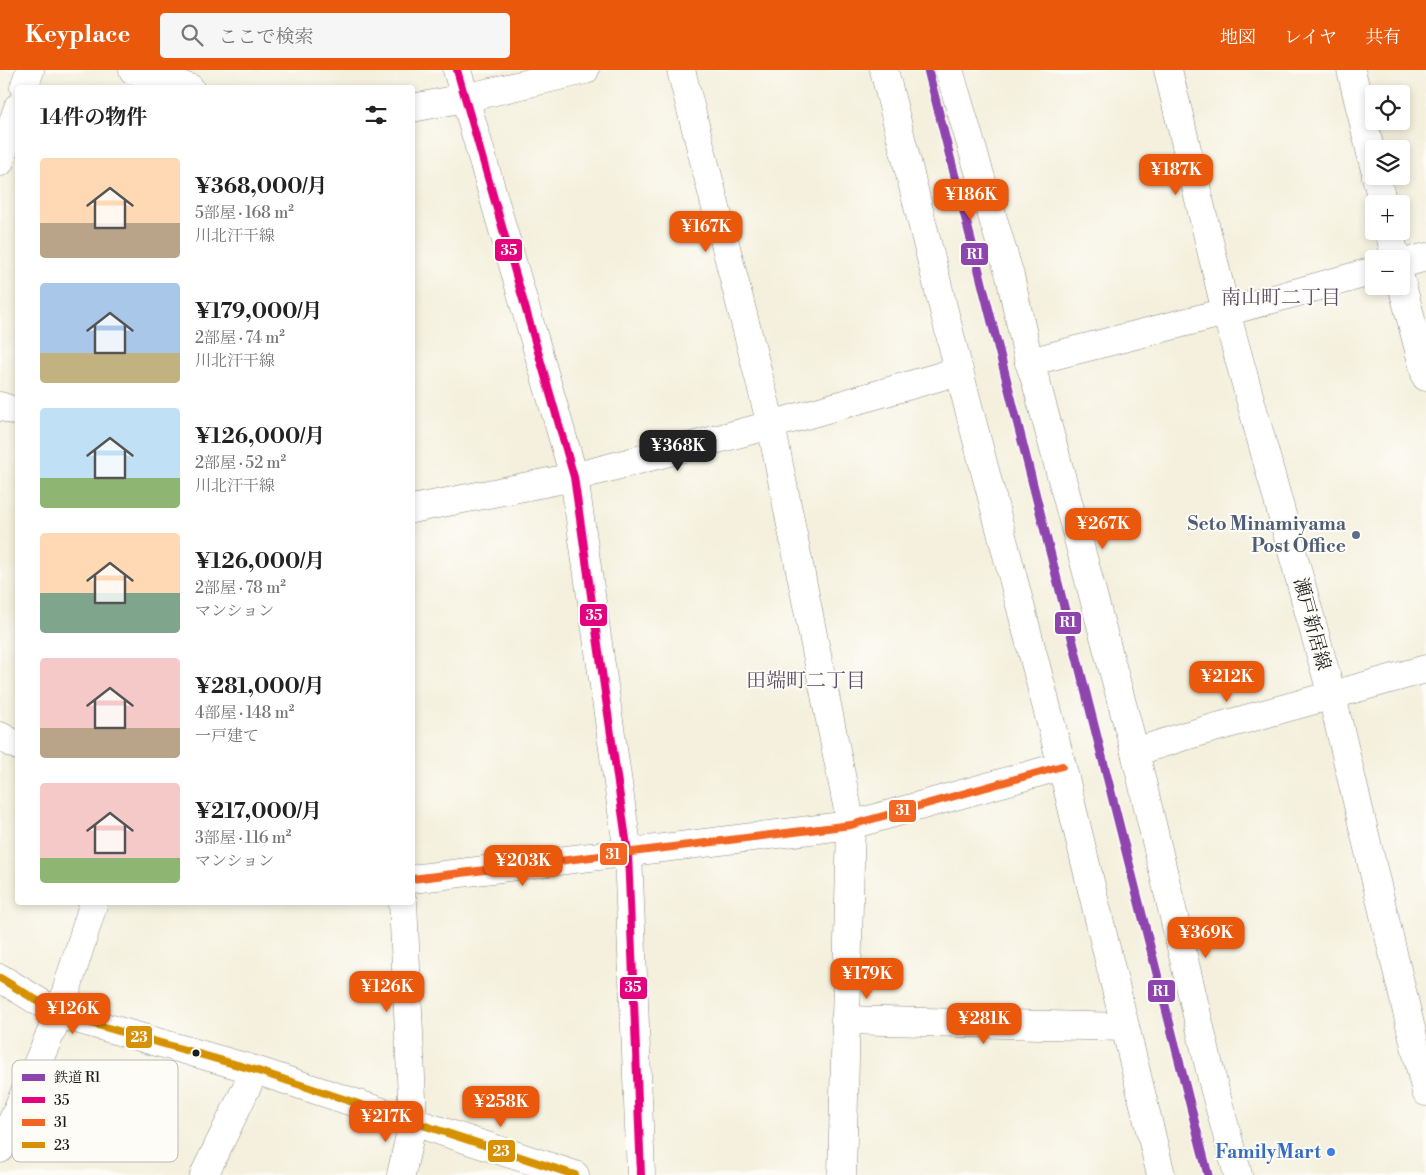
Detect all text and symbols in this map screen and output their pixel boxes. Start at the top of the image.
search box [160,13,510,58]
text: Keyplace [25,20,130,50]
icon: search [178,21,206,49]
text: ここで検索 [218,25,314,49]
text: 地図 [1220,26,1256,49]
text: レイヤ [1284,26,1337,49]
text: 共有 [1365,26,1401,49]
map controls [1365,85,1410,295]
button: locate [1365,85,1410,130]
icon: filters [362,101,390,129]
text: 14件の物件 [40,105,147,131]
button: layers [1365,140,1410,185]
pin: ¥187K [1141,154,1211,196]
text: ¥187K [1150,160,1202,180]
text: ¥368,000/月 [195,174,328,200]
icon: home [80,178,140,238]
pin: ¥186K [936,178,1006,221]
text: ¥186K [945,185,997,205]
button: + [1365,195,1410,240]
text: 5部屋 · 168 m² [195,203,294,223]
pin: ¥167K [671,210,741,253]
text: ¥167K [680,217,732,237]
text: 川北汗干線 [195,226,275,246]
line badge: 35 [494,238,523,262]
text: 35 [500,242,518,260]
line badge: R1 [960,242,989,266]
text: R1 [966,246,984,264]
button: − [1365,250,1410,295]
district label: 南山町二丁目 [1221,286,1341,311]
text: ¥179,000/月 [195,299,323,325]
icon: home [80,303,140,363]
text: 2部屋 · 74 m² [195,328,285,348]
text: 川北汗干線 [195,351,275,371]
text: ¥126,000/月 [195,424,325,450]
icon: home [80,428,140,488]
pin: ¥368K [643,430,713,472]
text: ¥368K [650,436,706,456]
text: 2部屋 · 52 m² [195,453,286,473]
text: 川北汗干線 [195,476,275,496]
pin: ¥267K [1068,508,1138,550]
place label: Seto Minamiyama Post Office [1188,512,1347,558]
text: ¥267K [1076,514,1130,534]
marker: Seto Minamiyama Post Office [1350,529,1362,541]
text: ¥126,000/月 [195,549,325,575]
icon: home [80,553,140,613]
street label: 瀬戸新居線 [1288,575,1336,673]
text: 2部屋 · 78 m² [195,578,286,598]
text: マンション [195,601,274,621]
line badge: 35 [579,603,608,627]
text: 35 [585,607,603,625]
line badge: R1 [1054,611,1082,635]
text: R1 [1059,614,1077,632]
pin: ¥212K [1192,660,1262,703]
text: ¥212K [1200,667,1254,687]
district label: 田端町二丁目 [746,669,866,694]
text: ¥281,000/月 [195,674,325,700]
icon: home [80,678,140,738]
text: 4部屋 · 148 m² [195,703,294,723]
text: 一戸建て [195,726,259,746]
text: ¥217,000/月 [195,799,322,825]
line badge: 31 [888,799,917,823]
text: 31 [896,802,911,820]
icon: home [80,803,140,863]
text: 3部屋 · 116 m² [195,828,291,848]
line badge: 31 [599,842,628,866]
pin: ¥203K [488,844,558,887]
text: 31 [606,846,621,864]
text: マンション [195,851,274,871]
text: ¥203K [495,851,551,871]
pin: ¥369K [1171,916,1241,959]
text: ¥369K [1178,923,1234,943]
pin: ¥179K [832,958,902,1000]
text: ¥179K [841,964,893,984]
pin: ¥126K [352,970,422,1013]
line badge: 35 [619,976,648,1000]
text: ¥126K [360,977,414,997]
text: 35 [624,979,642,997]
line badge: R1 [1147,979,1176,1003]
text: R1 [1152,983,1170,1001]
pin: ¥126K [38,992,108,1035]
text: ¥126K [46,999,100,1019]
pin: ¥281K [949,1002,1019,1045]
text: ¥281K [958,1009,1010,1029]
line badge: 23 [125,1025,153,1049]
text: 23 [130,1029,148,1047]
unlabelled marker [191,1048,201,1058]
legend [12,1060,178,1162]
text: 鉄道 R1 [54,1069,101,1087]
pin: ¥258K [466,1086,536,1128]
text: 35 [54,1092,70,1110]
text: ¥258K [473,1092,529,1112]
pin: ¥217K [351,1100,421,1143]
text: ¥217K [360,1107,412,1127]
text: 31 [54,1114,67,1132]
text: 23 [54,1137,70,1155]
line badge: 23 [487,1139,516,1163]
place label: FamilyMart [1215,1140,1321,1164]
text: 23 [492,1143,510,1161]
marker: FamilyMart [1325,1146,1337,1158]

